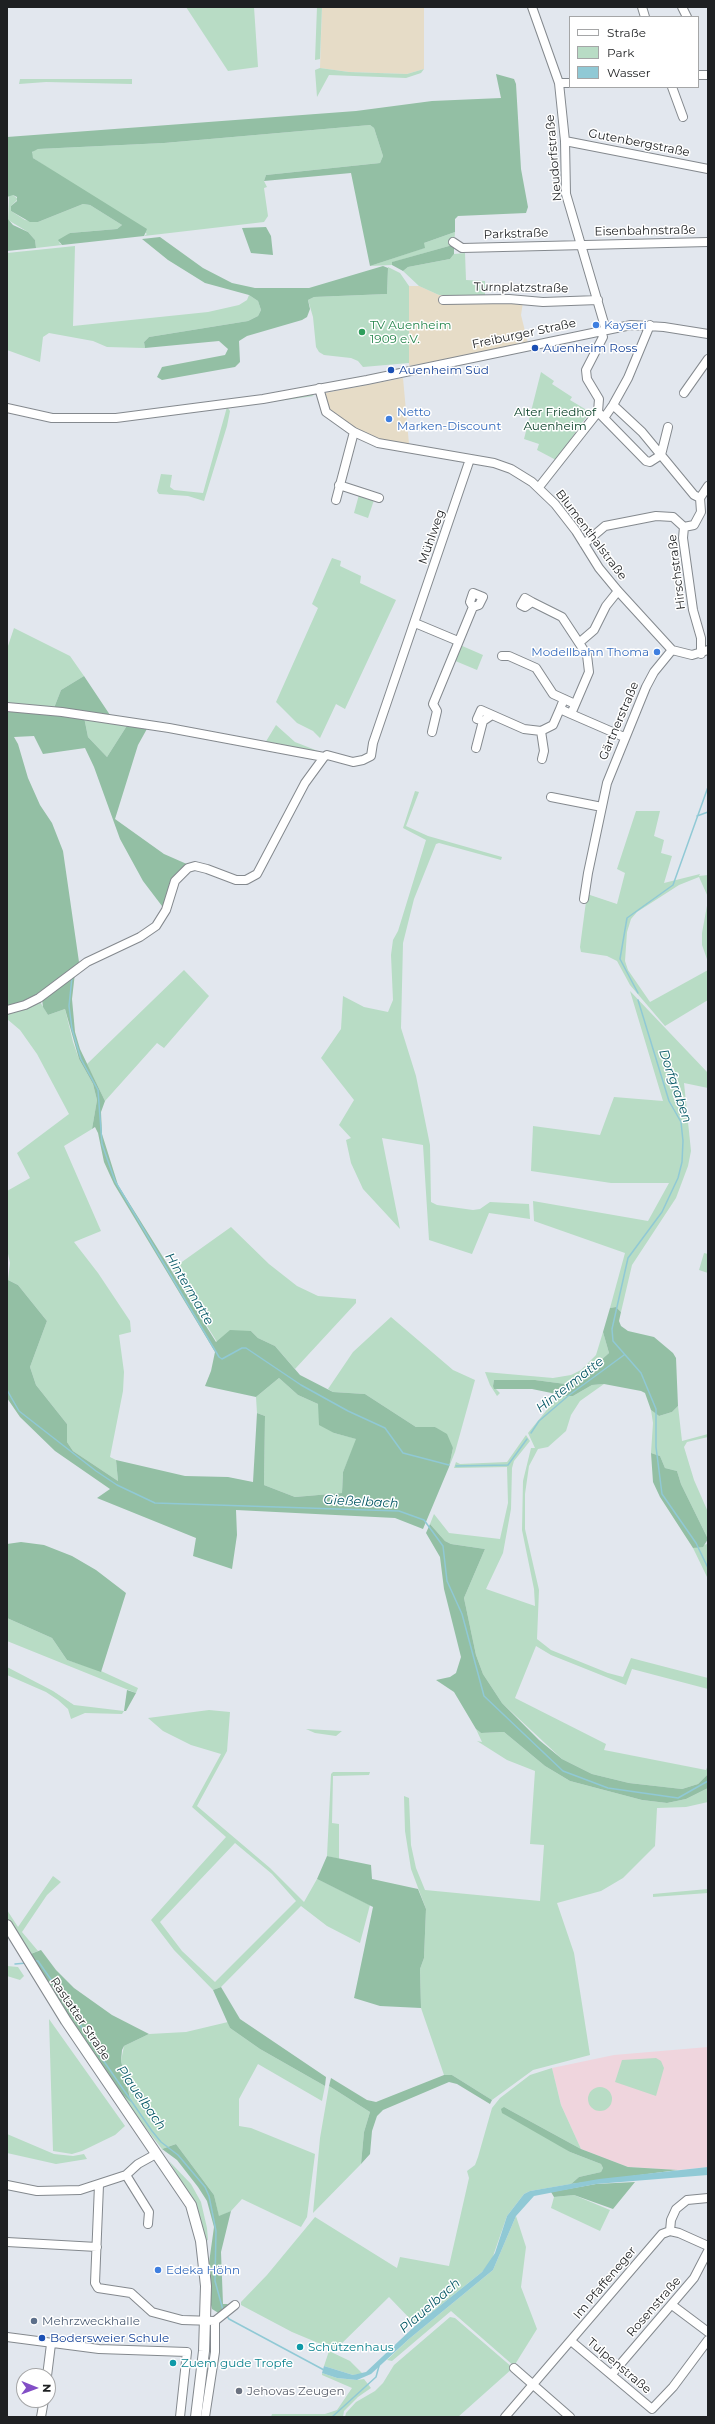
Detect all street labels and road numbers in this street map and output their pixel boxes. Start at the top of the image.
street label: Neudorfstraße [543,114,565,202]
street label: Gutenbergstraße [587,126,691,160]
street label: Eisenbahnstraße [594,223,696,239]
street label: Parkstraße [483,226,549,242]
street label: Turnplatzstraße [474,280,568,296]
street label: Freiburger Straße [471,316,577,352]
street label: Blumenthalstraße [552,487,630,583]
street label: Mühlweg [416,508,448,566]
street label: Hirschstraße [665,534,689,610]
street label: Gärtnerstraße [596,680,642,762]
street label: Rastatter Straße [47,1975,113,2063]
street label: Im Pfaffeneger [571,2244,639,2322]
street label: Rosenstraße [624,2274,684,2340]
street label: Tulpenstraße [584,2335,654,2397]

